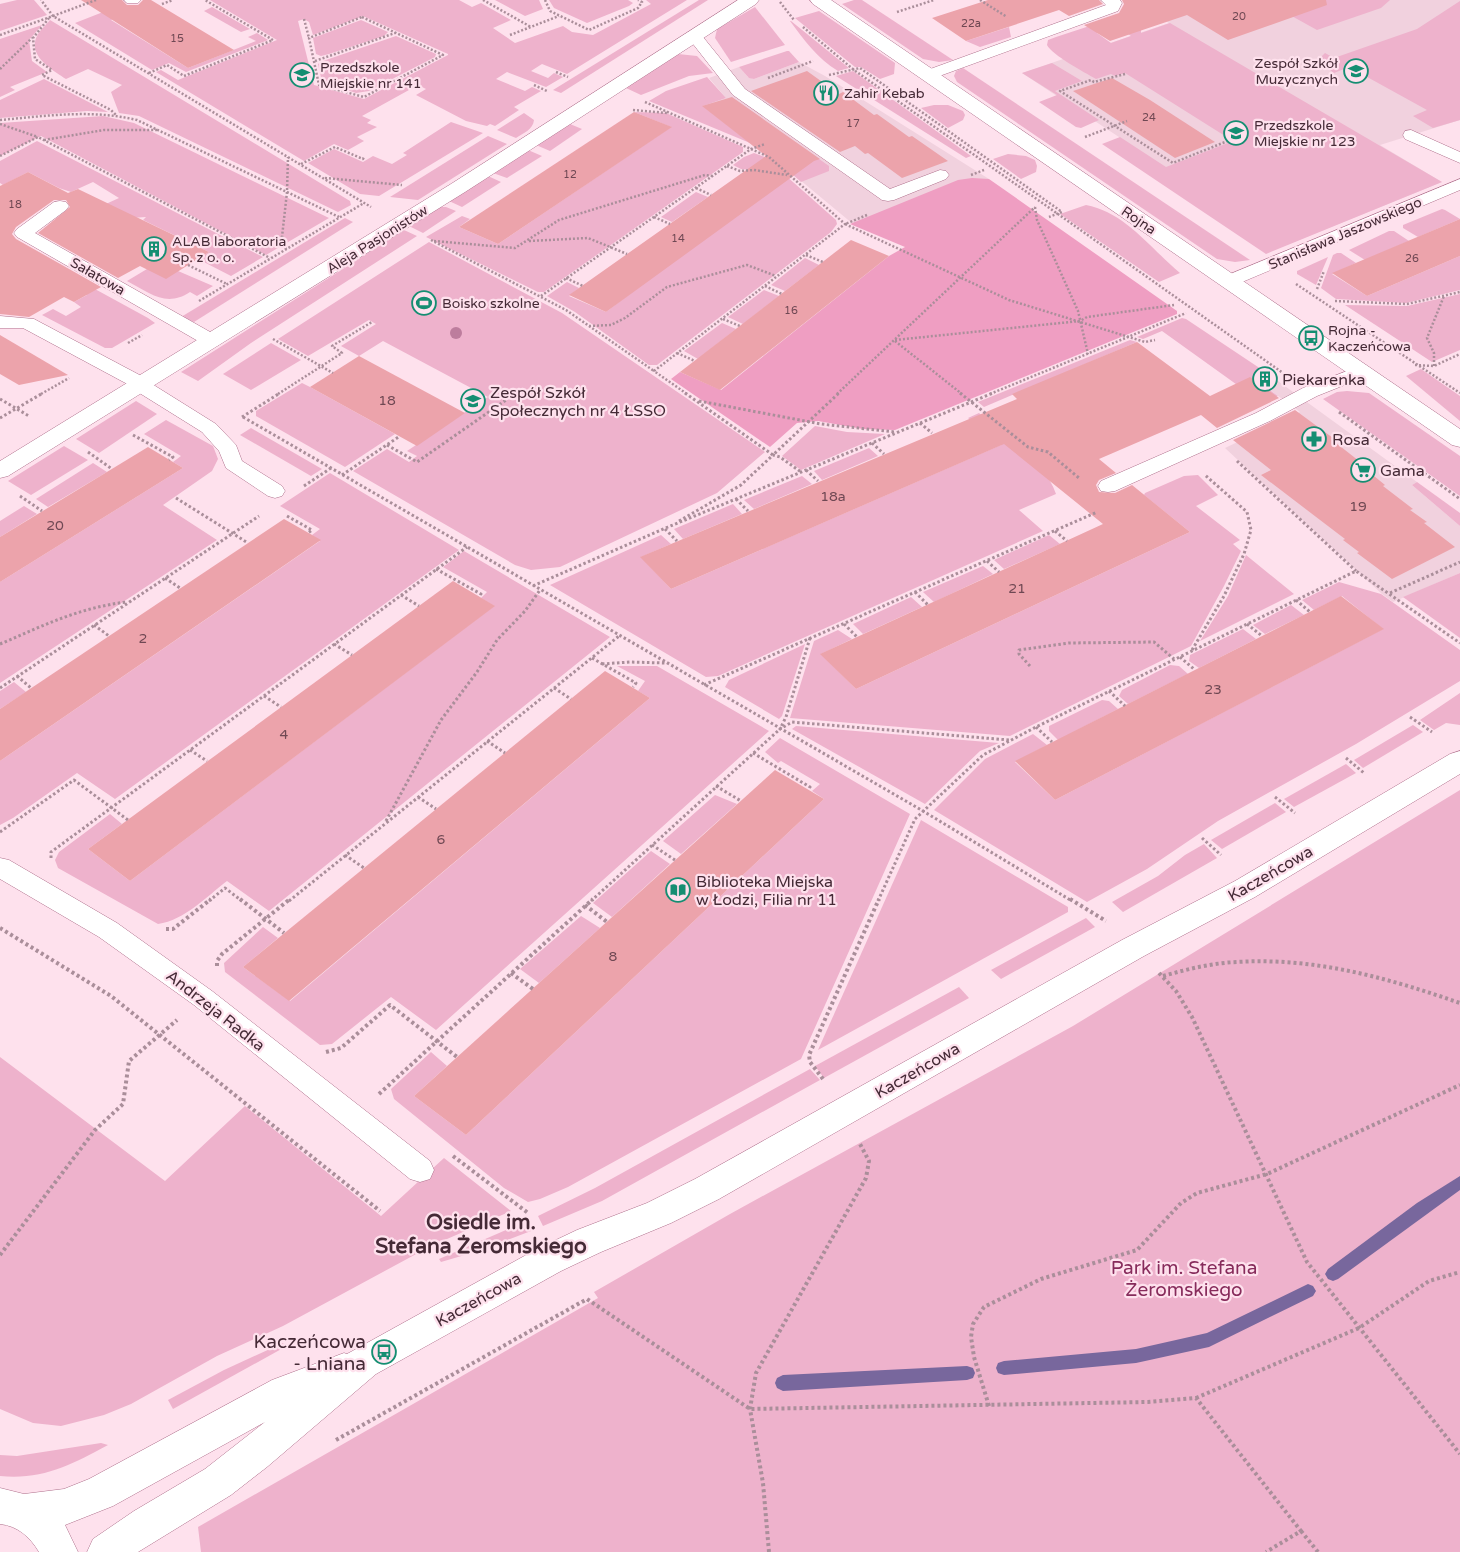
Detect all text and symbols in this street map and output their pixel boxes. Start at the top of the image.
house number: 20 [1232,10,1246,23]
house number: 22a [961,17,981,30]
house number: 15 [170,32,184,45]
place label: Zespół Szkół Muzycznych [1255,55,1338,88]
school or university icon: Zespół Szkół Muzycznych [1343,58,1369,84]
place label: Przedszkole Miejskie nr 141 [320,59,422,92]
school or university icon: Przedszkole Miejskie nr 141 [289,62,315,88]
restaurant icon: Zahir Kebab [813,80,839,106]
place label: Zahir Kebab [844,85,925,102]
house number: 24 [1142,111,1156,124]
house number: 17 [846,117,860,130]
place label: Przedszkole Miejskie nr 123 [1254,117,1356,150]
school or university icon: Przedszkole Miejskie nr 123 [1223,120,1249,146]
house number: 12 [563,168,577,181]
street label: Stanisława Jaszowskiego [1266,193,1424,273]
house number: 18 [8,198,22,211]
street label: Aleja Pasjonistów [324,201,431,277]
street label: Rojna [1118,203,1159,238]
house number: 14 [671,232,685,245]
place label: ALAB laboratoria Sp. z o. o. [172,233,286,266]
building icon: ALAB laboratoria Sp. z o. o. [141,236,167,262]
house number: 26 [1405,252,1419,265]
street label: Sałatowa [67,254,128,299]
sports icon: Boisko szkolne [411,290,437,316]
place label: Boisko szkolne [442,295,540,312]
house number: 16 [784,304,798,317]
place label: Rojna - Kaczeńcowa [1328,322,1411,355]
bus stop icon: Rojna - Kaczeńcowa [1298,325,1324,351]
building icon: Piekarenka [1252,366,1278,392]
place label: Piekarenka [1282,370,1365,390]
place label: Zespół Szkół Społecznych nr 4 ŁSSO [490,383,666,421]
school or university icon: Zespół Szkół Społecznych nr 4 ŁSSO [460,388,486,414]
house number: 18 [378,392,396,409]
pharmacy icon: Rosa [1301,426,1327,452]
place label: Rosa [1332,430,1370,450]
supermarket icon: Gama [1350,457,1376,483]
place label: Gama [1380,461,1425,481]
house number: 18a [820,488,846,505]
house number: 19 [1349,498,1367,515]
house number: 20 [46,517,64,534]
house number: 21 [1008,580,1026,597]
house number: 2 [139,630,147,647]
house number: 23 [1204,681,1222,698]
house number: 4 [280,726,289,743]
house number: 6 [437,831,446,848]
street label: Kaczeńcowa [1225,842,1316,906]
place label: Biblioteka Miejska w Łodzi, Filia nr 11 [696,872,837,910]
library icon: Biblioteka Miejska w Łodzi, Filia nr 11 [665,877,691,903]
house number: 8 [609,948,618,965]
street label: Andrzeja Radka [162,966,269,1056]
street label: Kaczeńcowa [872,1039,963,1103]
district label: Osiedle im. Stefana Żeromskiego [375,1210,587,1259]
park label: Park im. Stefana Żeromskiego [1111,1257,1257,1301]
street label: Kaczeńcowa [432,1268,525,1332]
place label: Kaczeńcowa - Lniana [254,1331,366,1375]
bus stop icon: Kaczeńcowa - Lniana [371,1339,397,1365]

